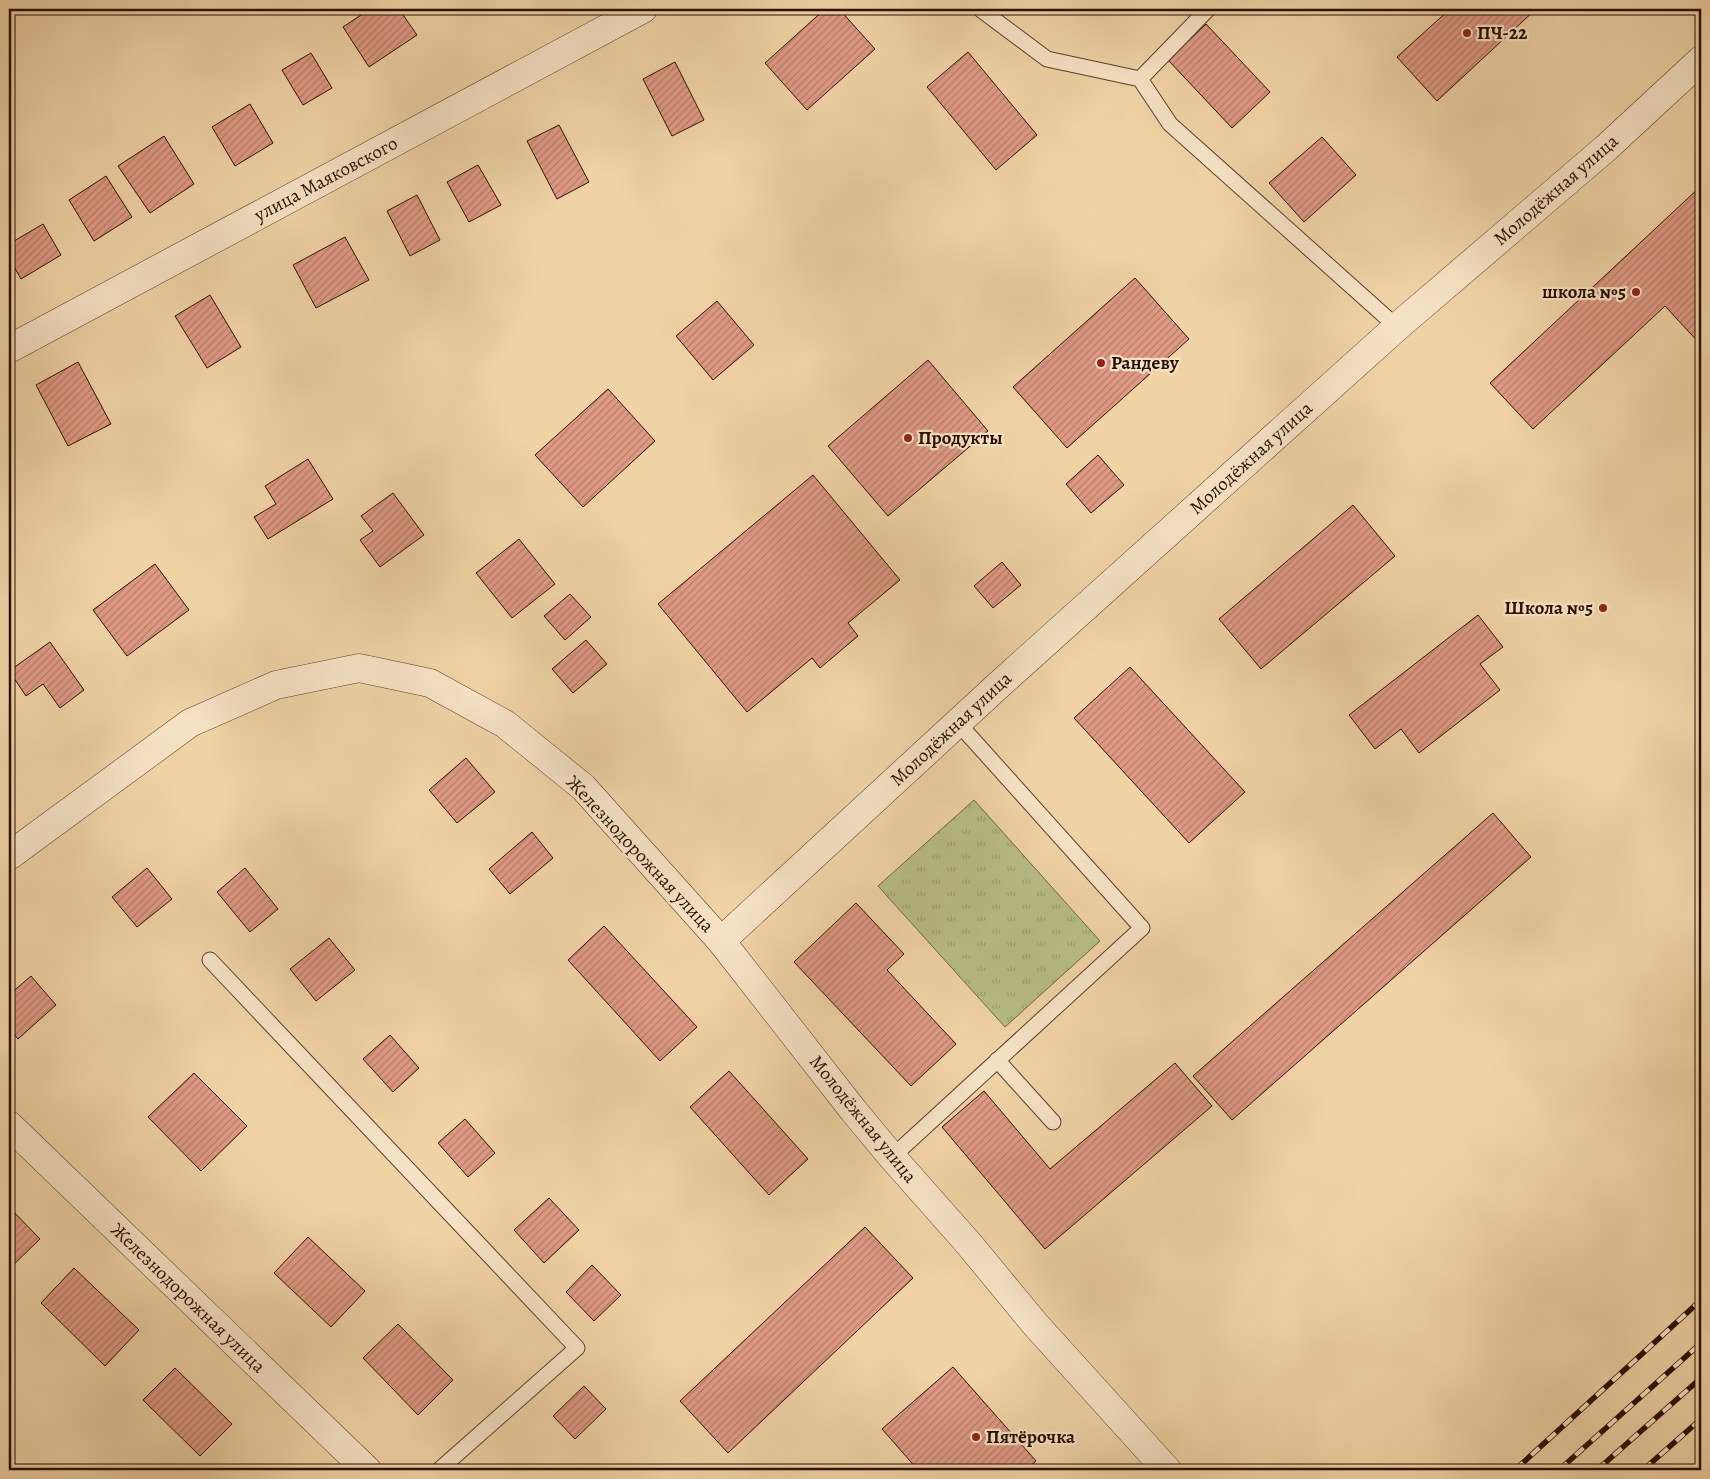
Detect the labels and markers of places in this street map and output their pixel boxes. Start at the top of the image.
place label: ПЧ-22 [1477,20,1527,46]
marker: ПЧ-22 [1461,27,1473,39]
place label: школа №5 [1542,279,1626,305]
marker: школа №5 [1630,286,1642,298]
place label: Рандеву [1111,350,1180,376]
marker: Рандеву [1095,357,1107,369]
place label: Продукты [918,425,1003,451]
marker: Продукты [902,432,914,444]
place label: Школа №5 [1504,595,1593,621]
marker: Школа №5 [1597,602,1609,614]
place label: Пятёрочка [986,1424,1076,1450]
marker: Пятёрочка [970,1431,982,1443]

